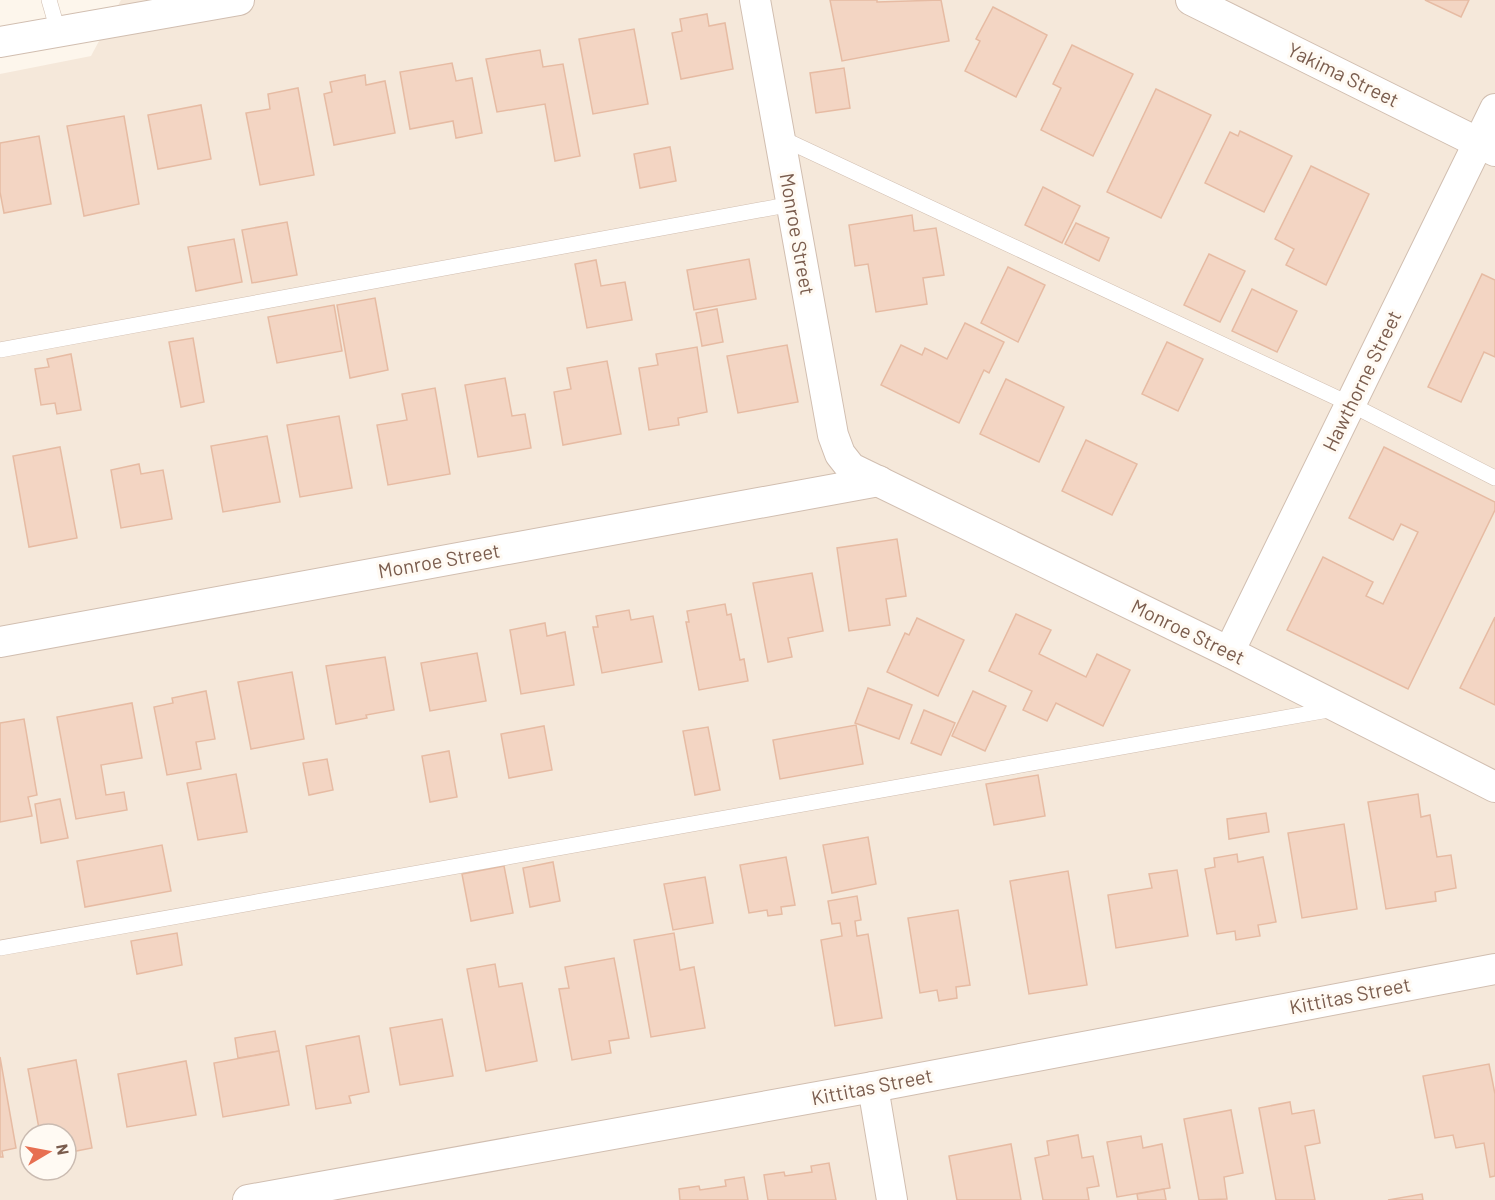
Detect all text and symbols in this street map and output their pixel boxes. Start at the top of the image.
street label: Yakima Street [1284,37,1403,111]
street label: Monroe Street [775,171,821,297]
street label: Hawthorne Street [1317,306,1406,455]
street label: Monroe Street [376,537,502,583]
street label: Monroe Street [1128,593,1249,669]
street label: Kittitas Street [1287,972,1412,1019]
street label: Kittitas Street [809,1063,934,1110]
north arrow [18,1122,78,1182]
text: N [53,1142,74,1156]

